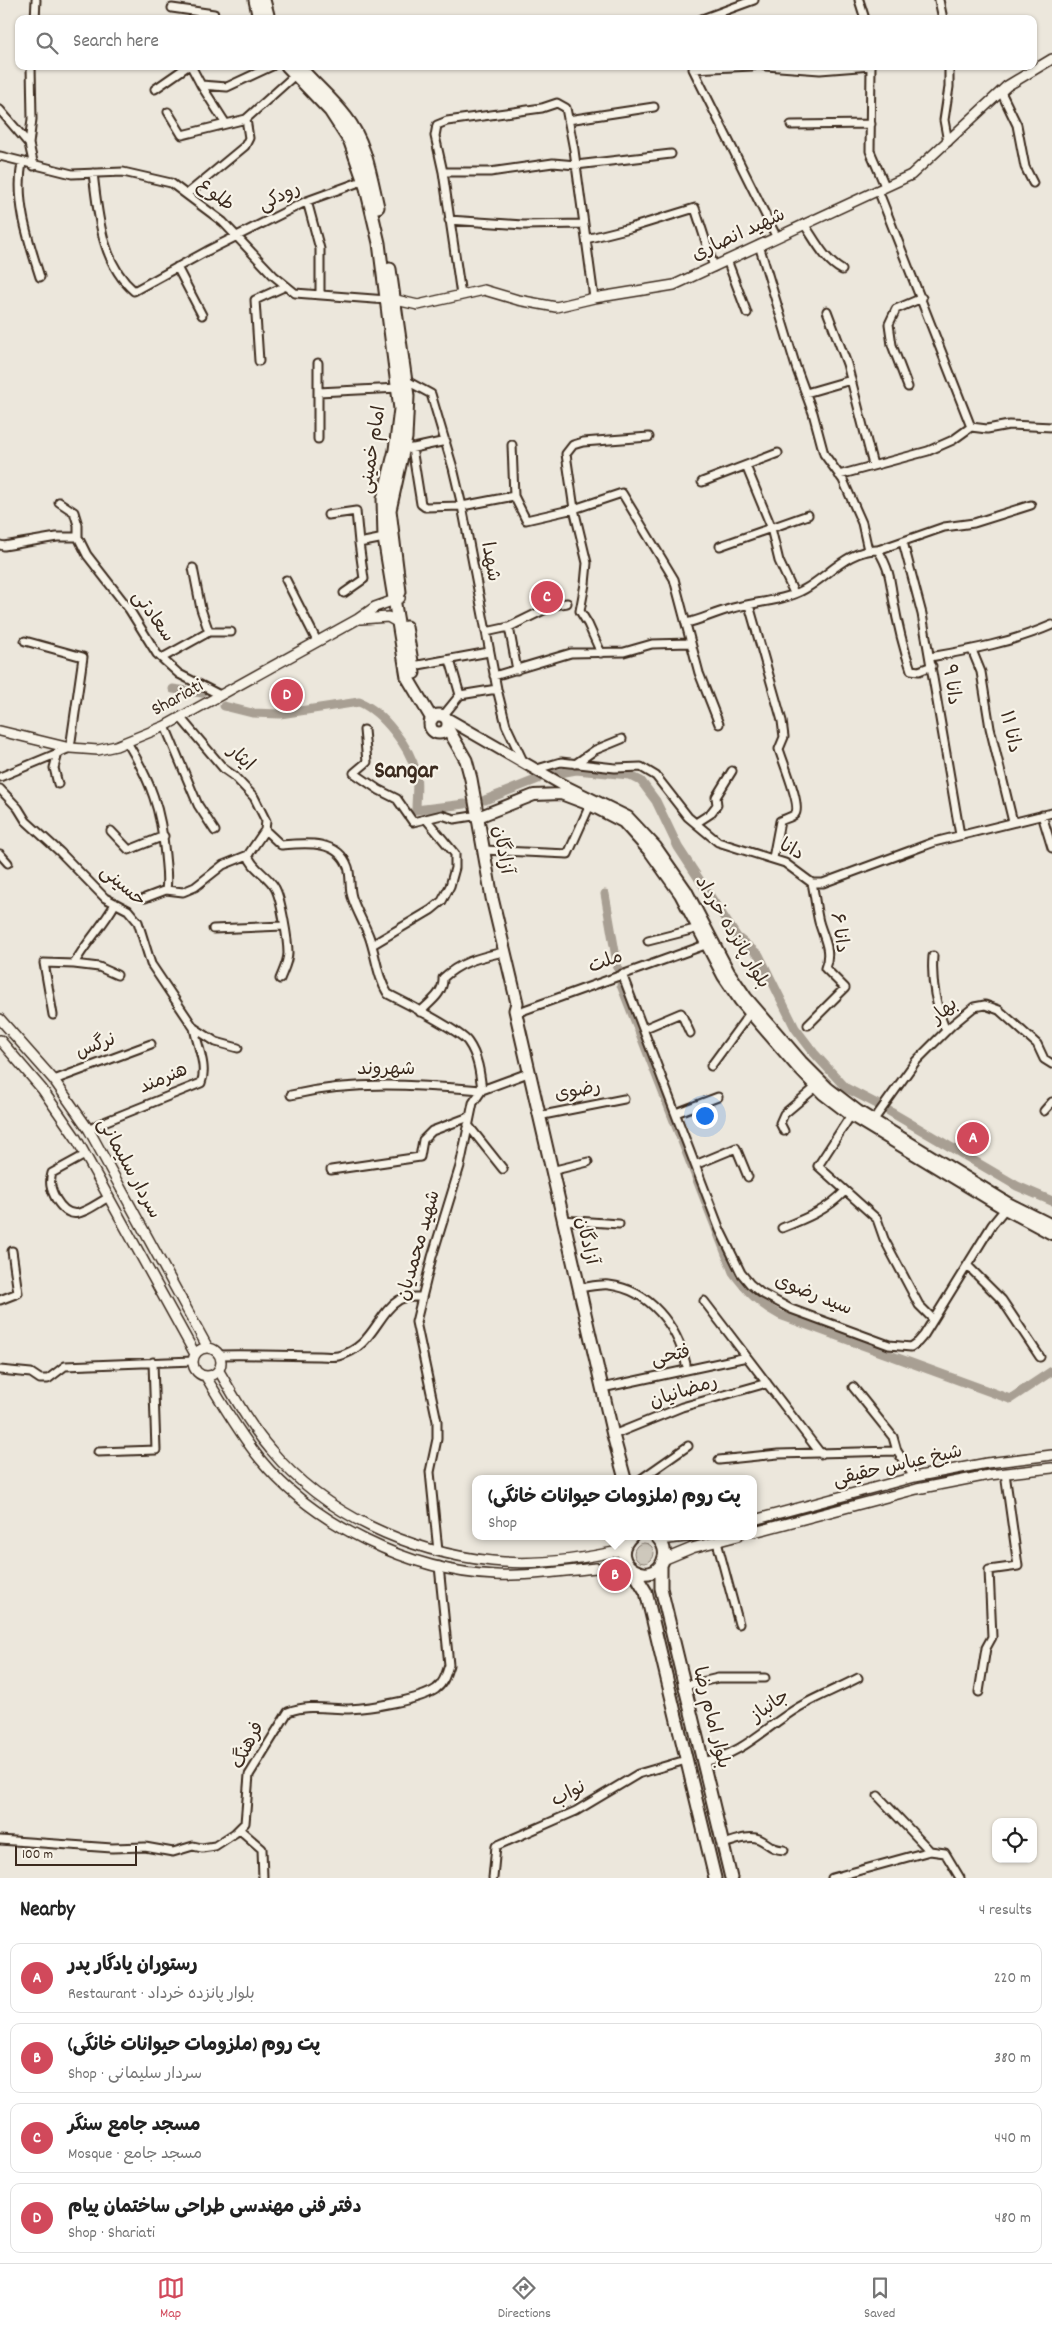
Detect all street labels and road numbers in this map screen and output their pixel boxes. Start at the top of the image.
street label: طلوع [191,173,239,219]
street label: رودکی [254,176,306,220]
street label: شهید انصاری [688,203,790,269]
street label: امام خمینی [354,404,394,496]
street label: شهدا [472,540,506,584]
street label: سعادتی [124,585,180,649]
street label: دانا ۹ [934,663,966,707]
street label: Shariati [147,673,209,724]
street label: دانا ۱۱ [991,708,1027,756]
street label: ایثار [219,738,260,779]
street label: آزادگان [483,824,519,878]
street label: دانا [774,833,808,869]
street label: حسینی [93,859,151,915]
street label: بلوار پانزده خرداد [687,872,775,994]
street label: دانا ۶ [822,911,854,955]
street label: ملت [585,944,627,982]
street label: بهار [924,992,965,1033]
street label: نرگس [72,1027,120,1067]
street label: شهروند [357,1057,415,1084]
street label: هنرمند [135,1058,193,1102]
street label: رضوی [553,1074,603,1110]
street label: سردار سلیمانی [89,1114,167,1224]
street label: شهید محمدیان [391,1187,449,1305]
street label: آزادگان [566,1214,604,1269]
street label: سید رضوی [770,1268,856,1324]
street label: فتحی [649,1340,693,1374]
street label: رمضانیان [646,1369,722,1417]
street label: شیخ عباس حقیقی [831,1439,965,1495]
street label: بلوار امام رضا [684,1664,736,1772]
street label: جانباز [744,1684,796,1731]
street label: فرهنگ [226,1717,272,1775]
street label: نواب [547,1775,591,1815]

